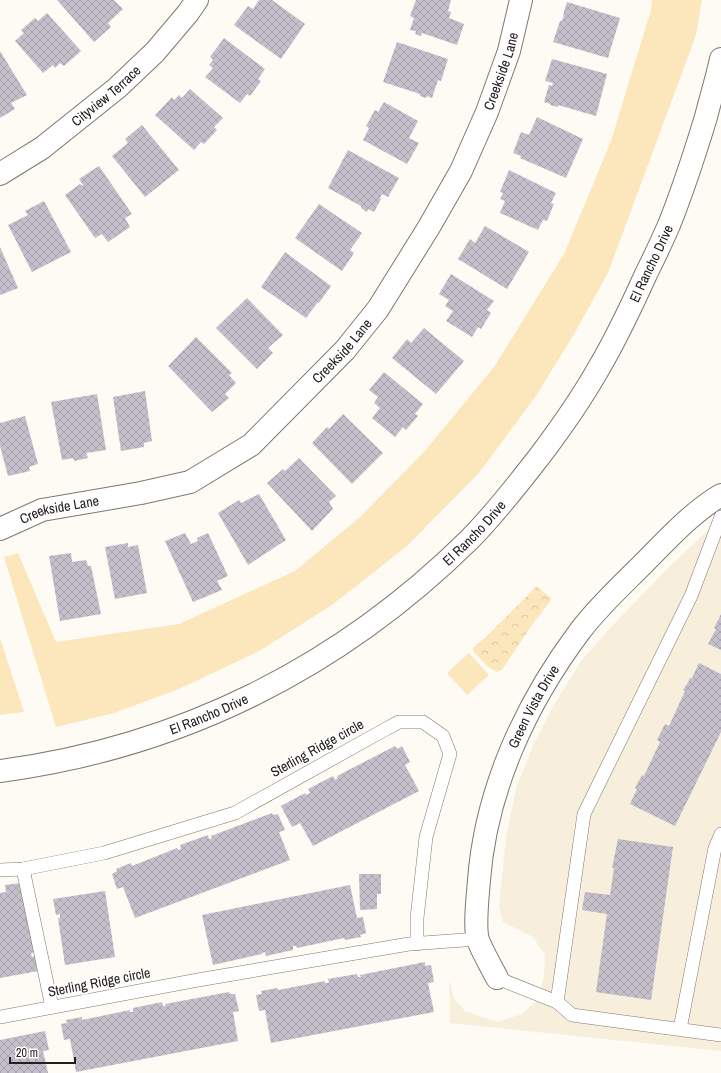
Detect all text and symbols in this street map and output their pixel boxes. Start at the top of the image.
street label: Creekside Lane [479,31,522,113]
street label: Cityview Terrace [68,61,144,130]
street label: El Rancho Drive [625,222,677,305]
street label: Creekside Lane [308,315,376,387]
street label: Creekside Lane [17,491,100,528]
street label: El Rancho Drive [439,497,510,569]
street label: Green Vista Drive [504,662,563,751]
street label: El Rancho Drive [167,690,251,739]
street label: Sterling Ridge circle [267,715,367,781]
street label: Sterling Ridge circle [46,963,152,1001]
scale bar [10,1039,75,1065]
text: 20 m [16,1045,38,1061]

